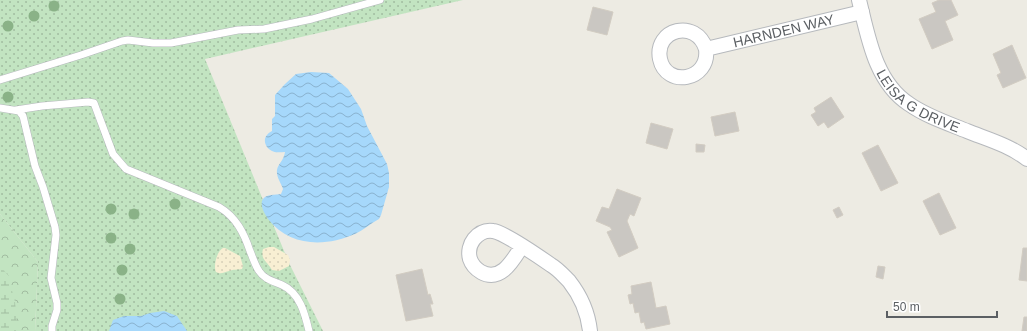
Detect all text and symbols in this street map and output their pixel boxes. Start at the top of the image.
street label: HARNDEN WAY [731,11,836,50]
street label: LEISA G DRIVE [873,67,962,135]
scale bar [887,293,997,319]
text: 50 m [893,300,920,314]

